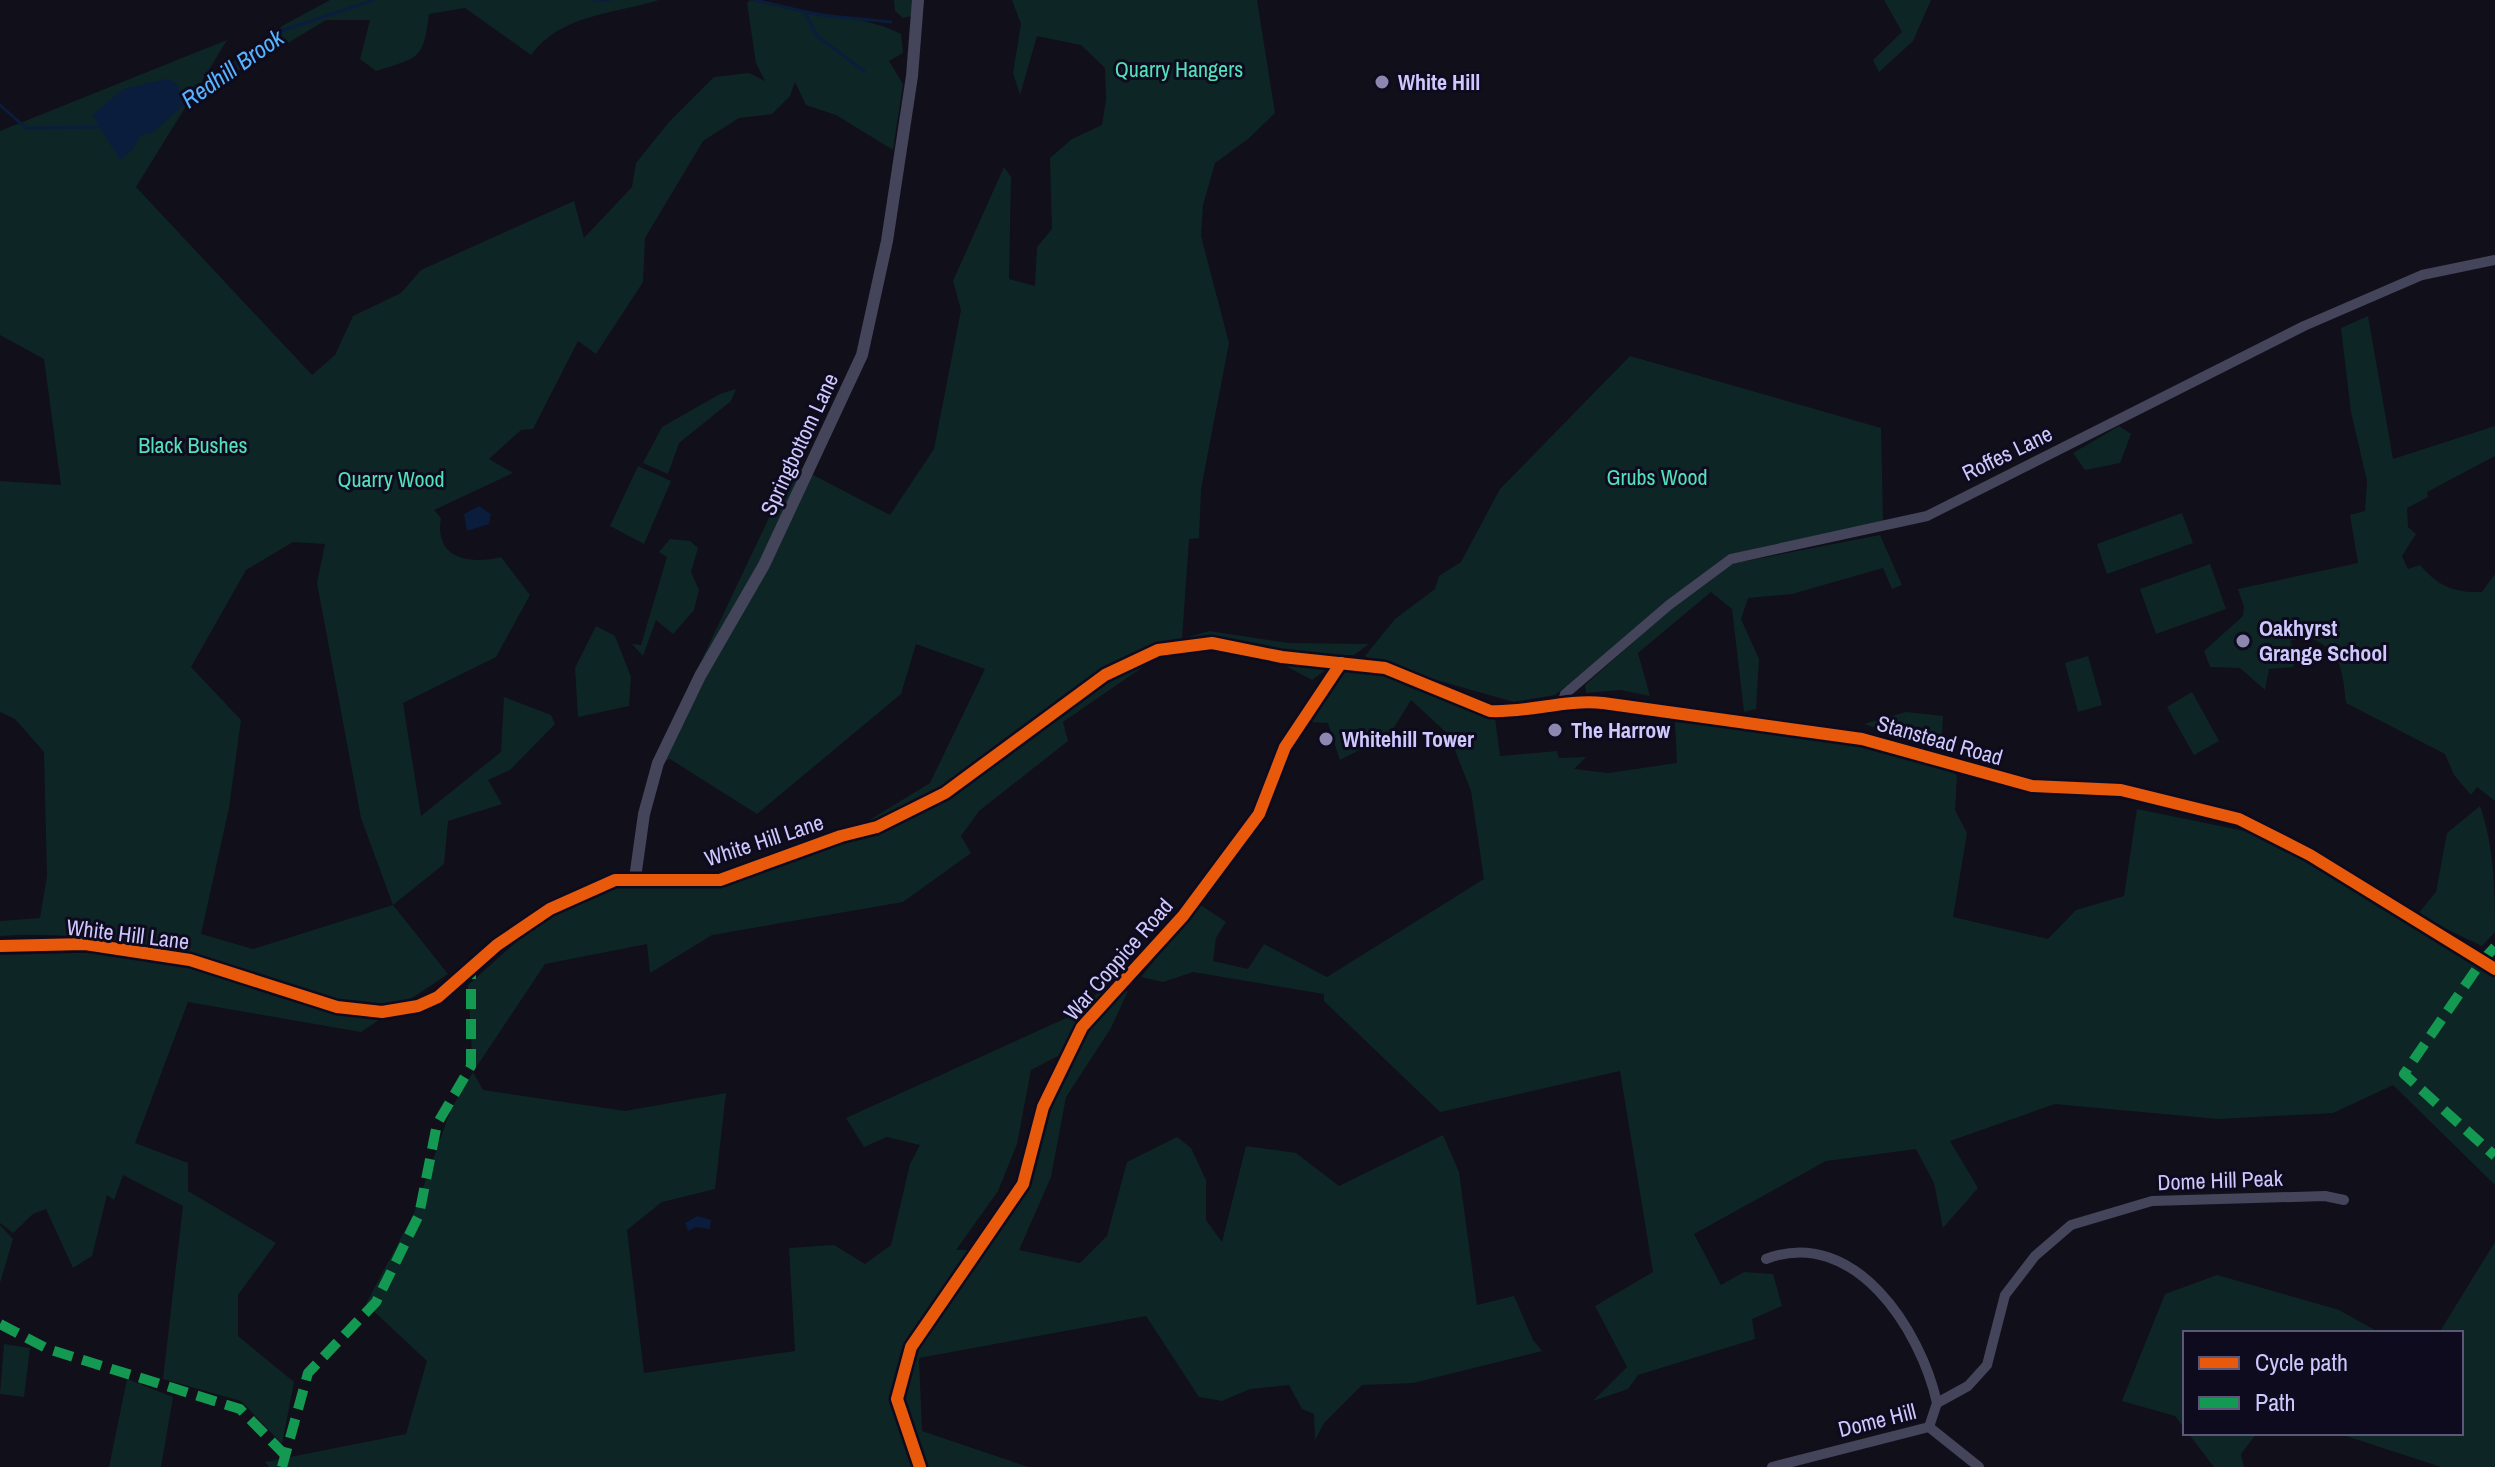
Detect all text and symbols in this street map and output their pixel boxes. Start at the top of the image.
water label: Redhill Brook [174,20,291,115]
park label: Quarry Hangers [1115,54,1243,84]
place label: White Hill [1398,67,1480,97]
marker: White Hill [1373,73,1391,91]
street label: Springbottom Lane [753,368,845,520]
street label: Roffes Lane [1957,418,2057,488]
park label: Black Bushes [138,430,248,460]
park label: Grubs Wood [1607,462,1707,492]
park label: Quarry Wood [338,464,444,494]
place label: Oakhyrst Grange School [2259,613,2387,668]
marker: Oakhyrst Grange School [2234,632,2252,650]
street label: Stanstead Road [1874,708,2006,772]
place label: The Harrow [1571,715,1671,745]
marker: The Harrow [1546,721,1564,739]
place label: Whitehill Tower [1342,724,1474,754]
marker: Whitehill Tower [1317,730,1335,748]
street label: White Hill Lane [701,807,827,873]
street label: War Coppice Road [1057,892,1179,1026]
street label: White Hill Lane [65,912,191,956]
street label: Dome Hill Peak [2157,1163,2284,1197]
legend [2183,1331,2463,1435]
text: Cycle path [2255,1346,2348,1378]
text: Path [2255,1386,2296,1418]
street label: Dome Hill [1835,1396,1919,1444]

